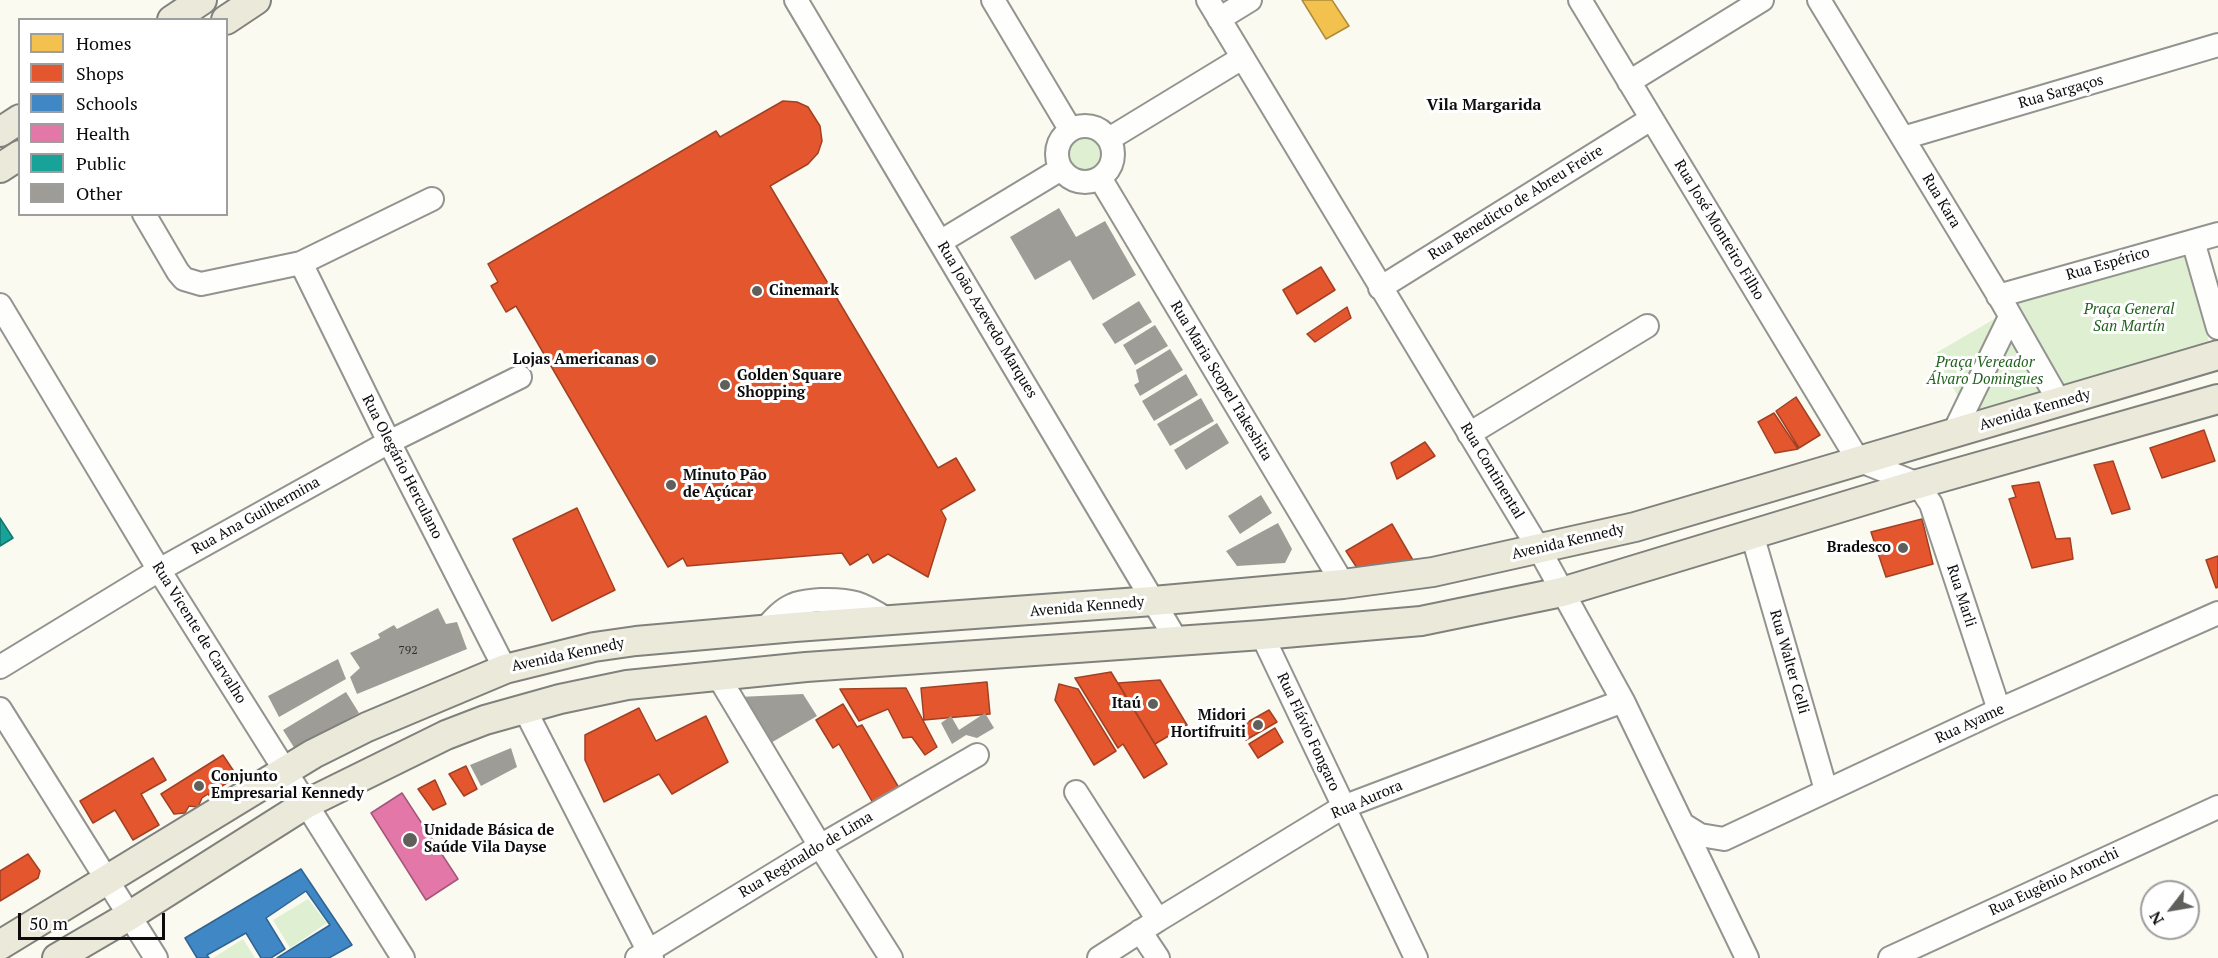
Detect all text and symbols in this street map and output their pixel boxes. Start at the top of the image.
legend [18,18,228,216]
text: Homes [76,31,131,55]
text: Shops [76,61,124,85]
street label: Rua Sargaços [2016,71,2106,113]
text: Schools [76,91,138,115]
district label: Vila Margarida [1427,95,1541,115]
text: Health [76,121,130,145]
street label: Rua Benedicto de Abreu Freire [1425,142,1607,264]
text: Public [76,151,126,175]
street label: Rua José Monteiro Filho [1670,157,1768,303]
street label: Rua Kara [1918,171,1964,231]
text: Other [76,181,123,205]
street label: Rua João Azevedo Marques [933,239,1041,401]
street label: Rua Espérico [2064,244,2152,284]
place label: Cinemark [769,282,839,300]
marker: Cinemark [750,284,764,298]
street label: Rua Maria Scopel Takeshita [1166,298,1276,464]
park label: Praça General San Martín [2084,301,2174,336]
place label: Lojas Americanas [513,351,639,369]
marker: Lojas Americanas [644,353,658,367]
park label: Praça Vereador Álvaro Domingues [1926,354,2044,389]
place label: Golden Square Shopping [737,367,842,402]
marker: Golden Square Shopping [718,378,732,392]
street label: Avenida Kennedy [1977,386,2093,434]
street label: Rua Olegário Herculano [358,392,446,542]
street label: Rua Continental [1456,420,1528,522]
place label: Minuto Pão de Açúcar [683,467,767,502]
street label: Rua Ana Guilhermina [189,473,323,559]
marker: Minuto Pão de Açúcar [664,478,678,492]
street label: Avenida Kennedy [1510,520,1626,564]
place label: Bradesco [1827,539,1891,557]
marker: Bradesco [1896,541,1910,555]
street label: Rua Vicente de Carvalho [148,559,250,707]
street label: Rua Marli [1942,562,1980,630]
street label: Avenida Kennedy [1029,593,1145,621]
street label: Rua Walter Celli [1766,608,1812,716]
street label: Avenida Kennedy [510,634,626,676]
house number: 792 [398,644,418,658]
street label: Rua Flávio Fongaro [1273,670,1343,794]
place label: Itaú [1112,695,1141,713]
marker: Itaú [1146,697,1160,711]
street label: Rua Ayame [1933,700,2007,748]
place label: Midori Hortifruiti [1171,707,1246,742]
marker: Midori Hortifruiti [1251,718,1265,732]
place label: Conjunto Empresarial Kennedy [211,768,364,803]
street label: Rua Aurora [1329,777,1405,823]
marker: Conjunto Empresarial Kennedy [192,779,206,793]
street label: Rua Reginaldo de Lima [736,808,876,902]
place label: Unidade Básica de Saúde Vila Dayse [424,822,554,857]
marker: Unidade Básica de Saúde Vila Dayse [401,831,419,849]
street label: Rua Eugênio Aronchi [1986,844,2122,920]
north arrow [2140,880,2200,940]
scale bar [21,901,168,939]
text: N [2144,907,2169,929]
text: 50 m [29,911,68,935]

